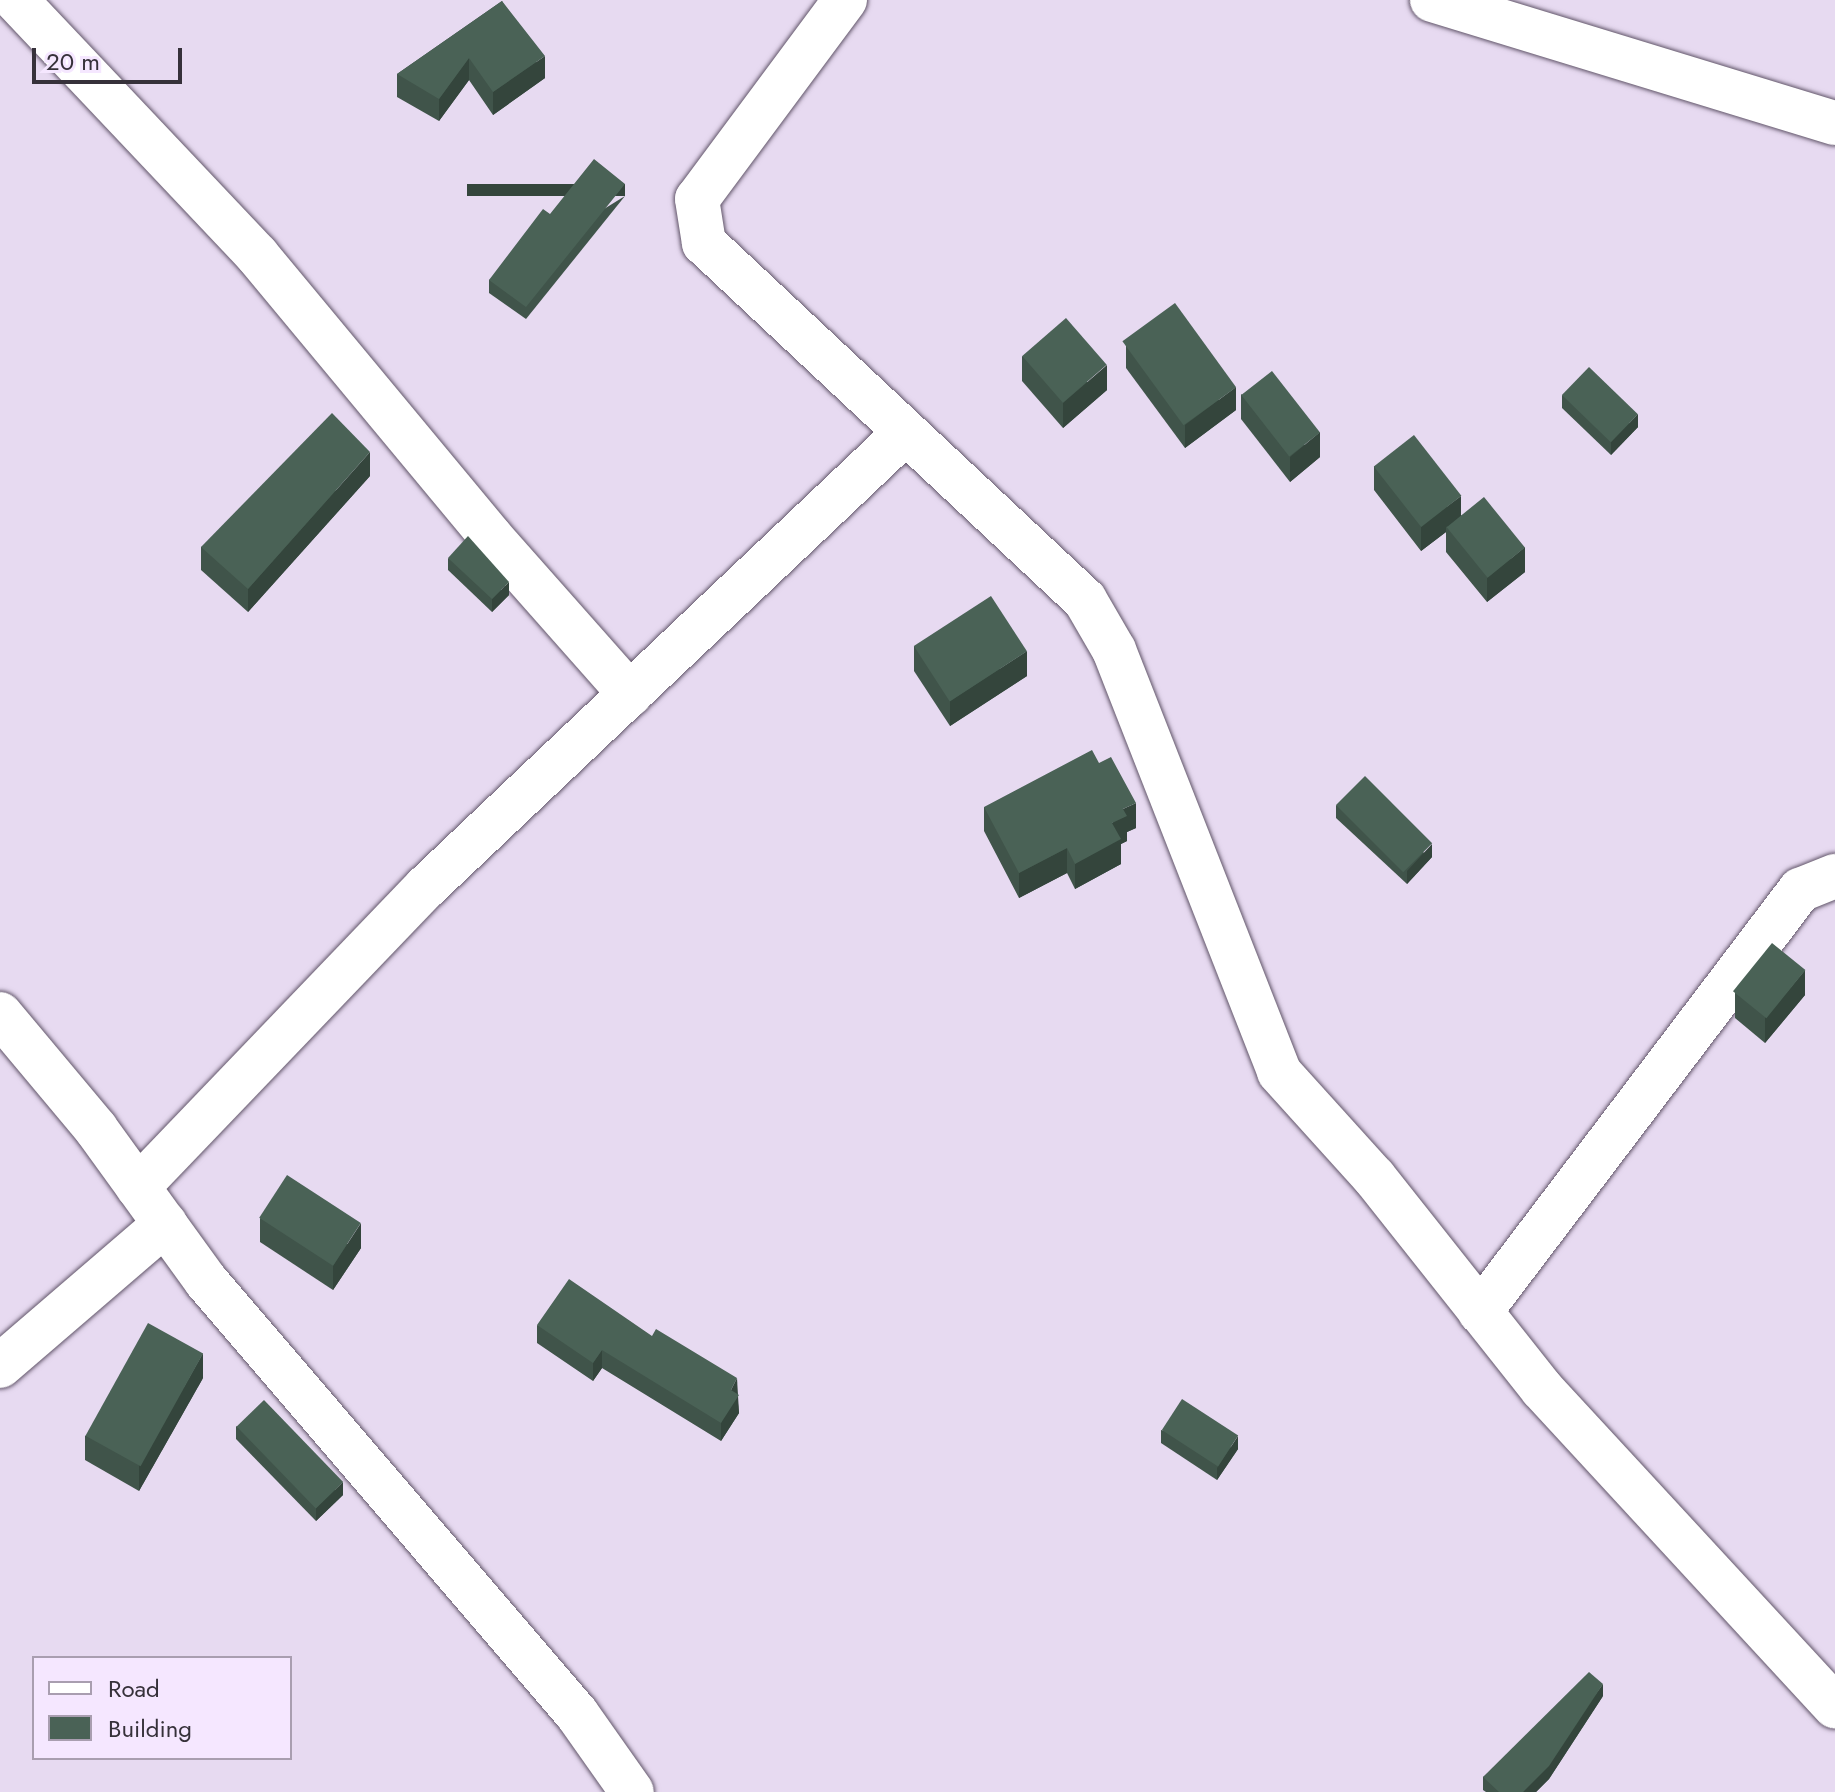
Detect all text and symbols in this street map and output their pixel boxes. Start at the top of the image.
scale bar [36,32,186,82]
text: 20 m [46,44,100,79]
legend [32,1656,292,1760]
text: Road [108,1671,160,1706]
text: Building [108,1711,192,1746]

